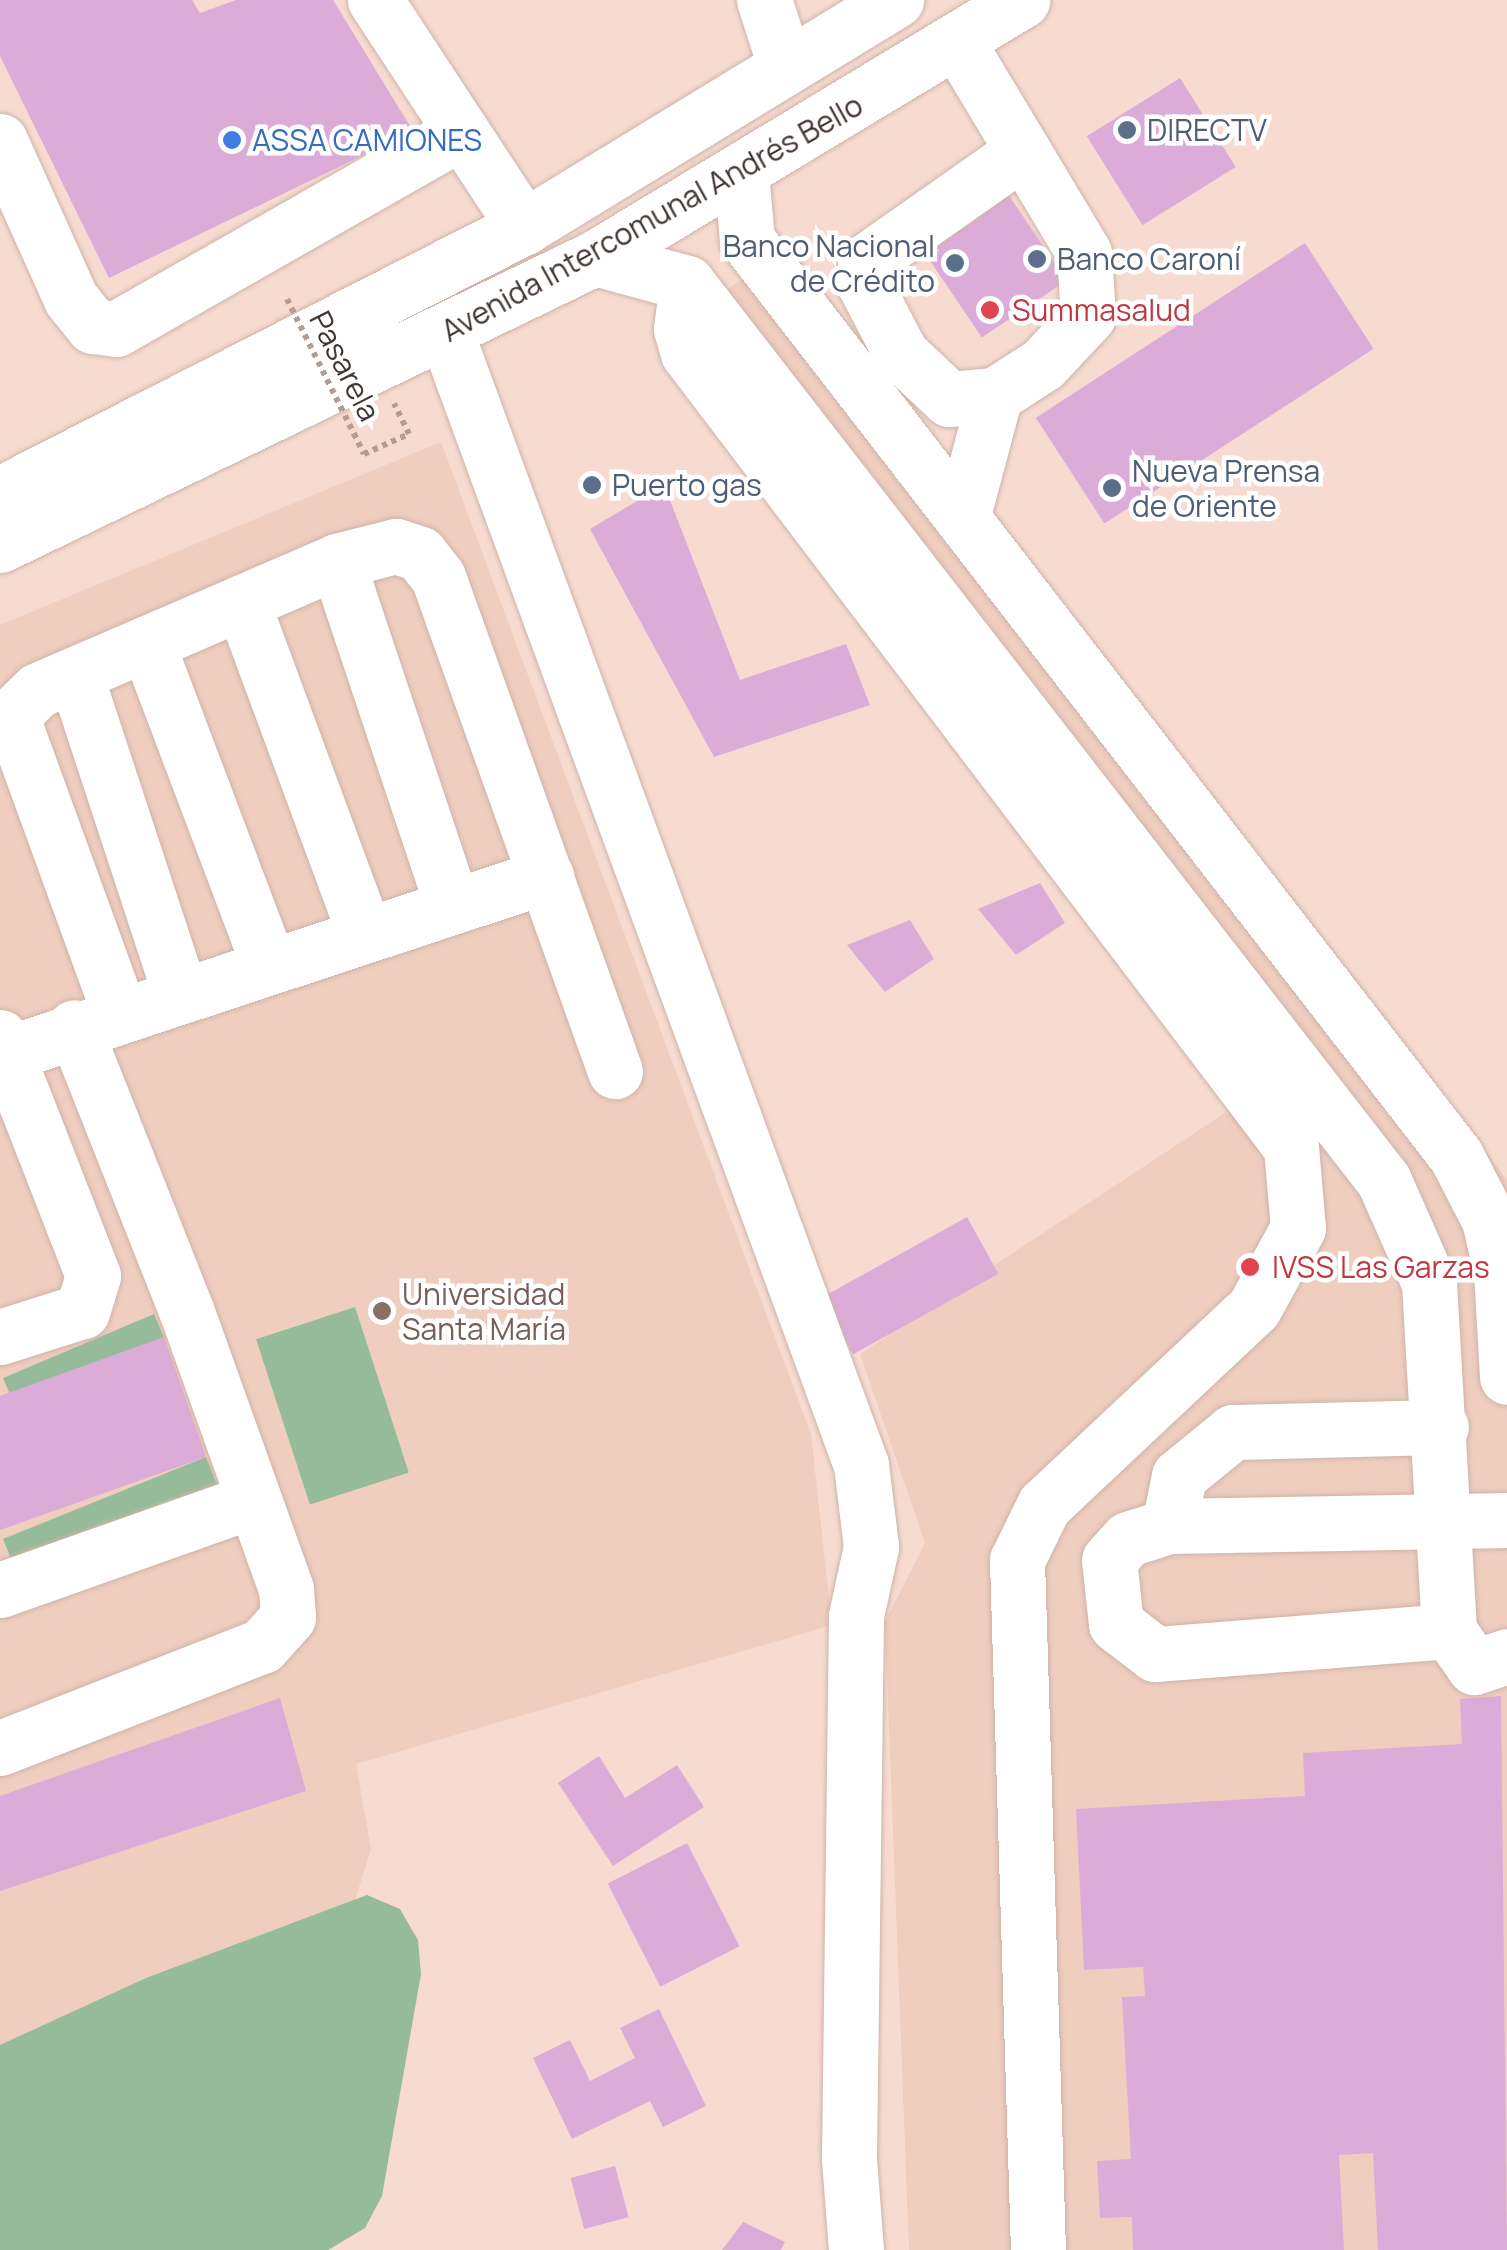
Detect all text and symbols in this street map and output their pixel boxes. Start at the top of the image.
street label: Avenida Intercomunal Andrés Bello [435,87,869,349]
place label: DIRECTV [1147,112,1267,148]
marker: DIRECTV [1116,119,1138,141]
place label: ASSA CAMIONES [252,122,482,158]
marker: ASSA CAMIONES [221,129,243,151]
place label: Banco Nacional de Crédito [723,228,935,298]
place label: Banco Caroní [1057,241,1241,277]
marker: Banco Caroní [1026,248,1048,270]
marker: Banco Nacional de Crédito [944,252,966,274]
place label: Summasalud [1012,292,1191,328]
marker: Summasalud [977,297,1003,323]
street label: Pasarela [302,305,388,427]
place label: Nueva Prensa de Oriente [1132,453,1320,524]
place label: Puerto gas [612,467,762,503]
marker: Puerto gas [581,474,603,496]
marker: Nueva Prensa de Oriente [1101,477,1123,499]
place label: IVSS Las Garzas [1272,1249,1490,1285]
marker: IVSS Las Garzas [1237,1254,1263,1280]
place label: Universidad Santa María [402,1276,566,1346]
marker: Universidad Santa María [371,1300,393,1322]

